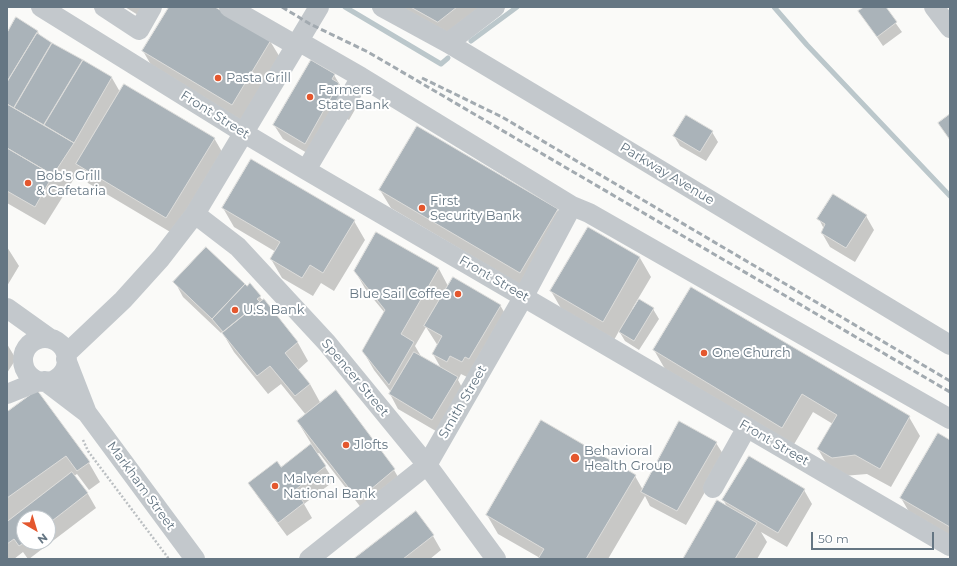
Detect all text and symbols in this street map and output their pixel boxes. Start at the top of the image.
place label: Pasta Grill [226,70,291,86]
marker: Pasta Grill [213,73,223,83]
place label: Farmers State Bank [318,82,389,113]
street label: Front Street [178,88,252,142]
marker: Farmers State Bank [305,92,315,102]
street label: Parkway Avenue [617,140,717,208]
place label: Bob's Grill & Cafetaria [36,168,106,199]
marker: Bob's Grill & Cafetaria [23,178,33,188]
place label: First Security Bank [430,193,520,224]
marker: First Security Bank [417,203,427,213]
street label: Front Street [456,253,532,305]
place label: Blue Sail Coffee [349,286,450,302]
marker: Blue Sail Coffee [453,289,463,299]
place label: U.S. Bank [243,302,305,318]
marker: U.S. Bank [230,305,240,315]
street label: Spencer Street [318,336,392,420]
place label: One Church [712,345,791,361]
marker: One Church [699,348,709,358]
street label: Smith Street [436,363,490,441]
street label: Front Street [736,417,812,469]
place label: Jlofts [354,437,388,453]
street label: Markham Street [104,439,178,533]
marker: Jlofts [341,440,351,450]
place label: Behavioral Health Group [584,443,672,474]
marker: Behavioral Health Group [569,452,581,464]
place label: Malvern National Bank [283,471,376,502]
marker: Malvern National Bank [270,481,280,491]
north arrow [16,510,56,550]
scale bar [813,524,936,550]
text: N [35,530,51,547]
text: 50 m [818,531,849,546]

